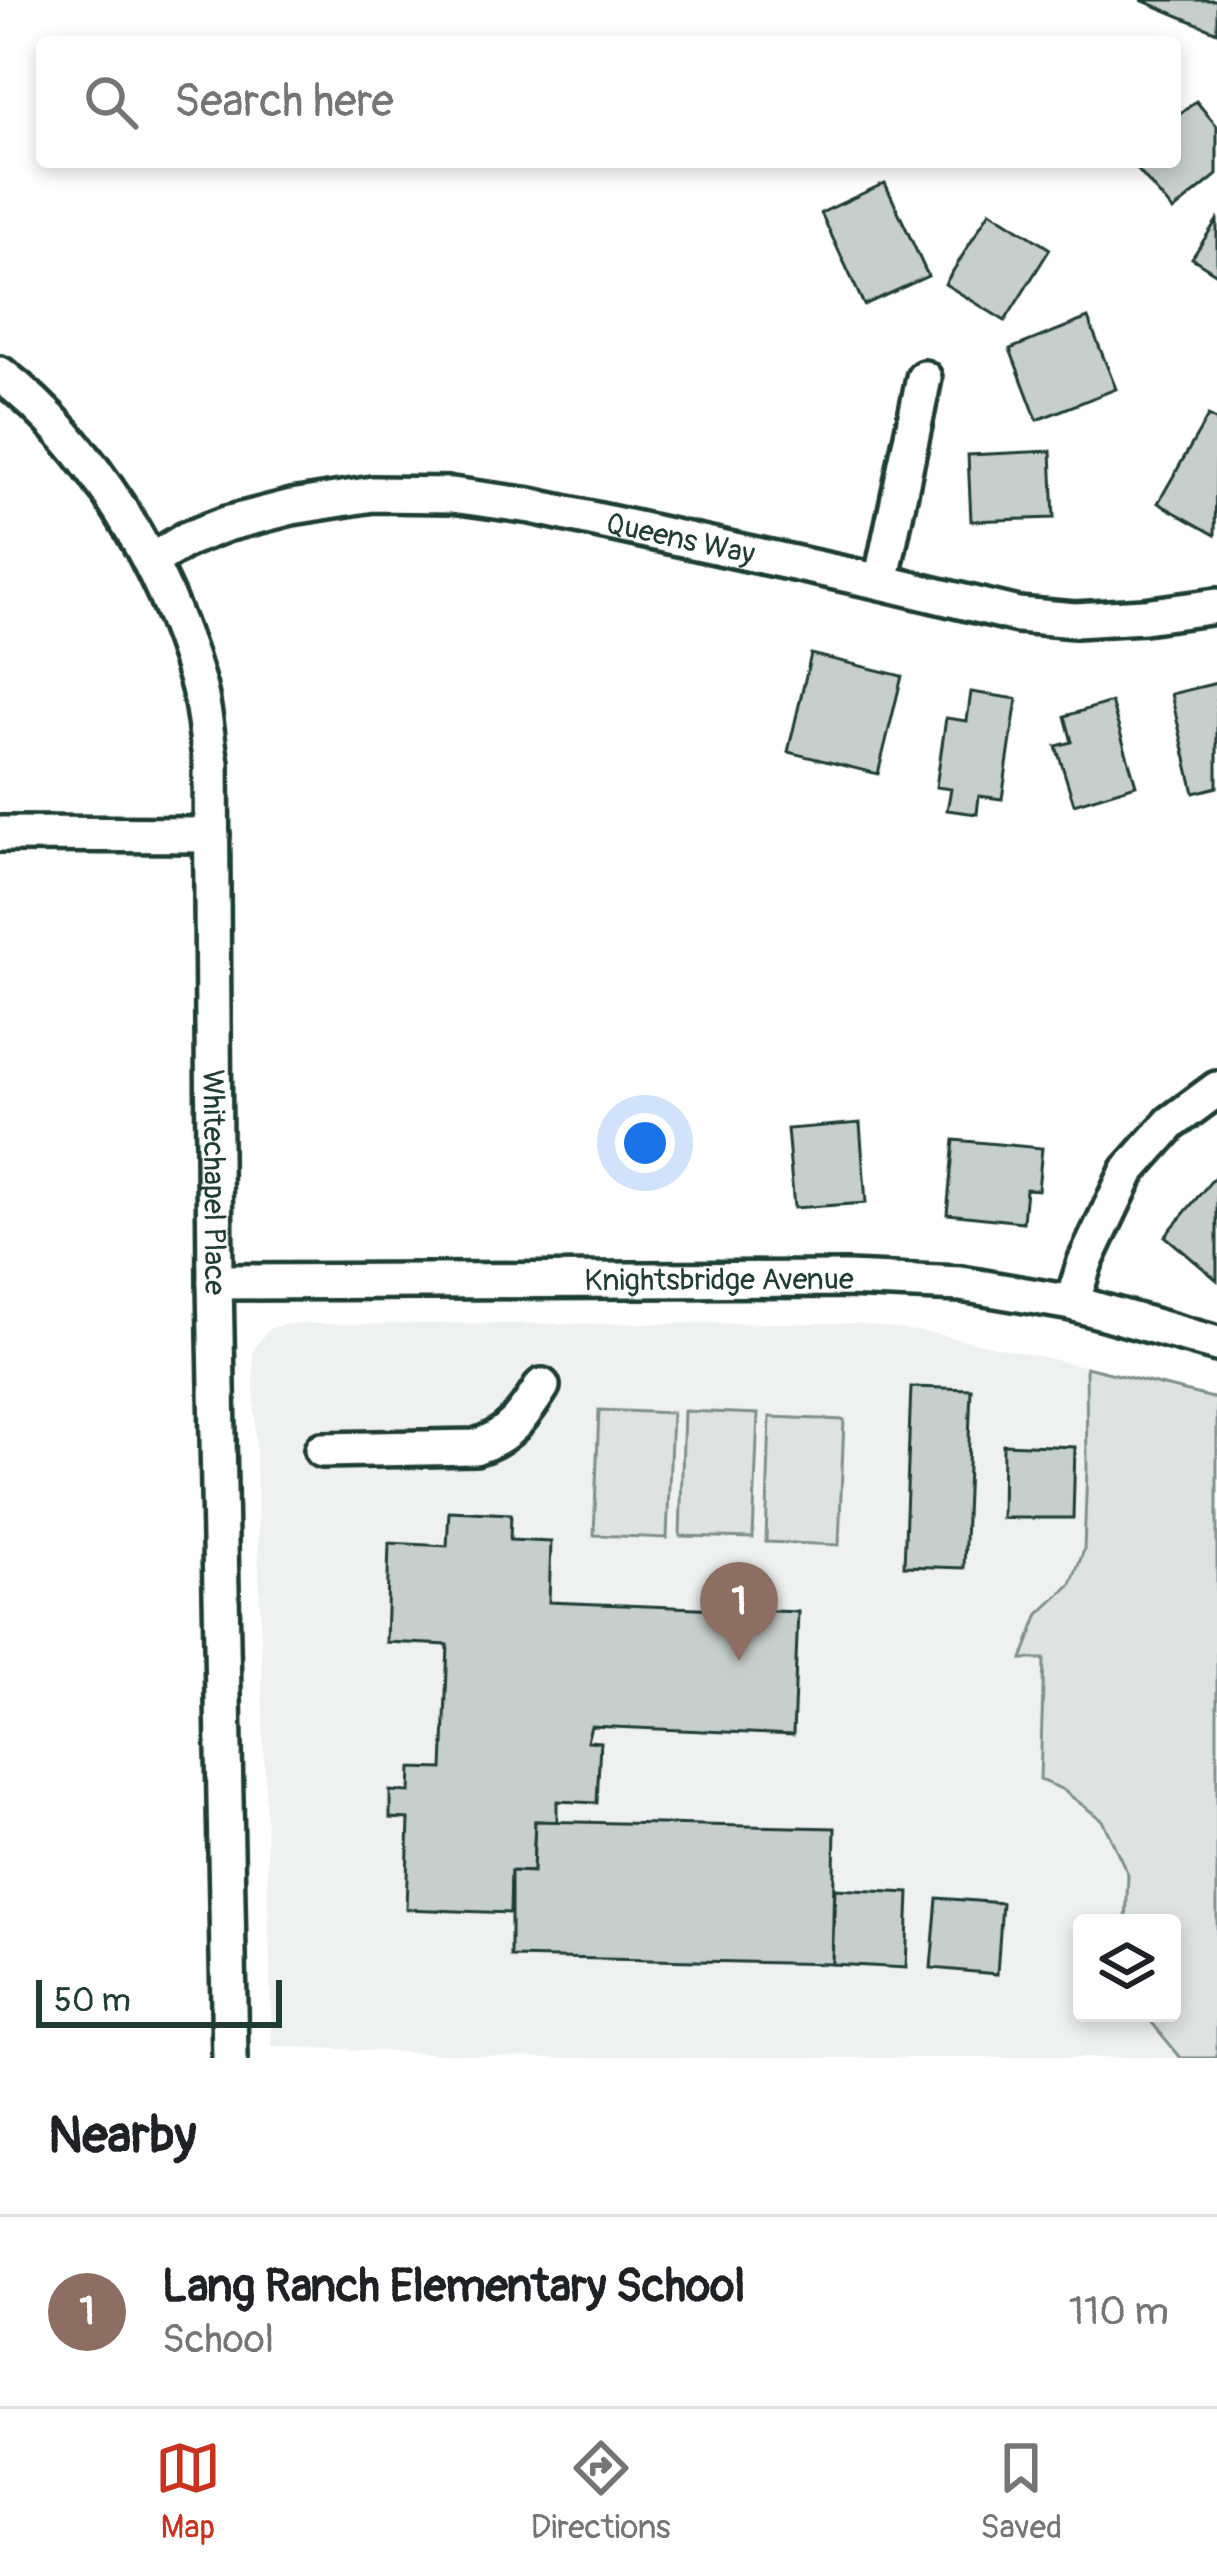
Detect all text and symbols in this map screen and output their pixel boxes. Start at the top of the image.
search box [36,36,1181,168]
icon: search [78,69,144,135]
text: Search here [174,74,394,130]
street label: Queens Way [603,505,758,573]
street label: Whitechapel Place [194,1069,233,1296]
your location [615,1113,675,1173]
street label: Knightsbridge Avenue [584,1261,854,1299]
pin: 1 [700,1562,778,1661]
map controls [1073,1914,1181,2022]
button: layers [1073,1914,1181,2022]
scale bar [36,1974,282,2027]
text: 50 m [54,1980,131,2021]
text: Nearby [48,2104,196,2168]
text: Lang Ranch Elementary School [162,2259,745,2315]
text: 1 [79,2287,95,2336]
text: 110 m [1069,2287,1169,2336]
text: School [162,2315,274,2364]
tab: Map [155,2435,221,2548]
tab: Directions [531,2435,671,2548]
tab: Saved [980,2435,1062,2548]

